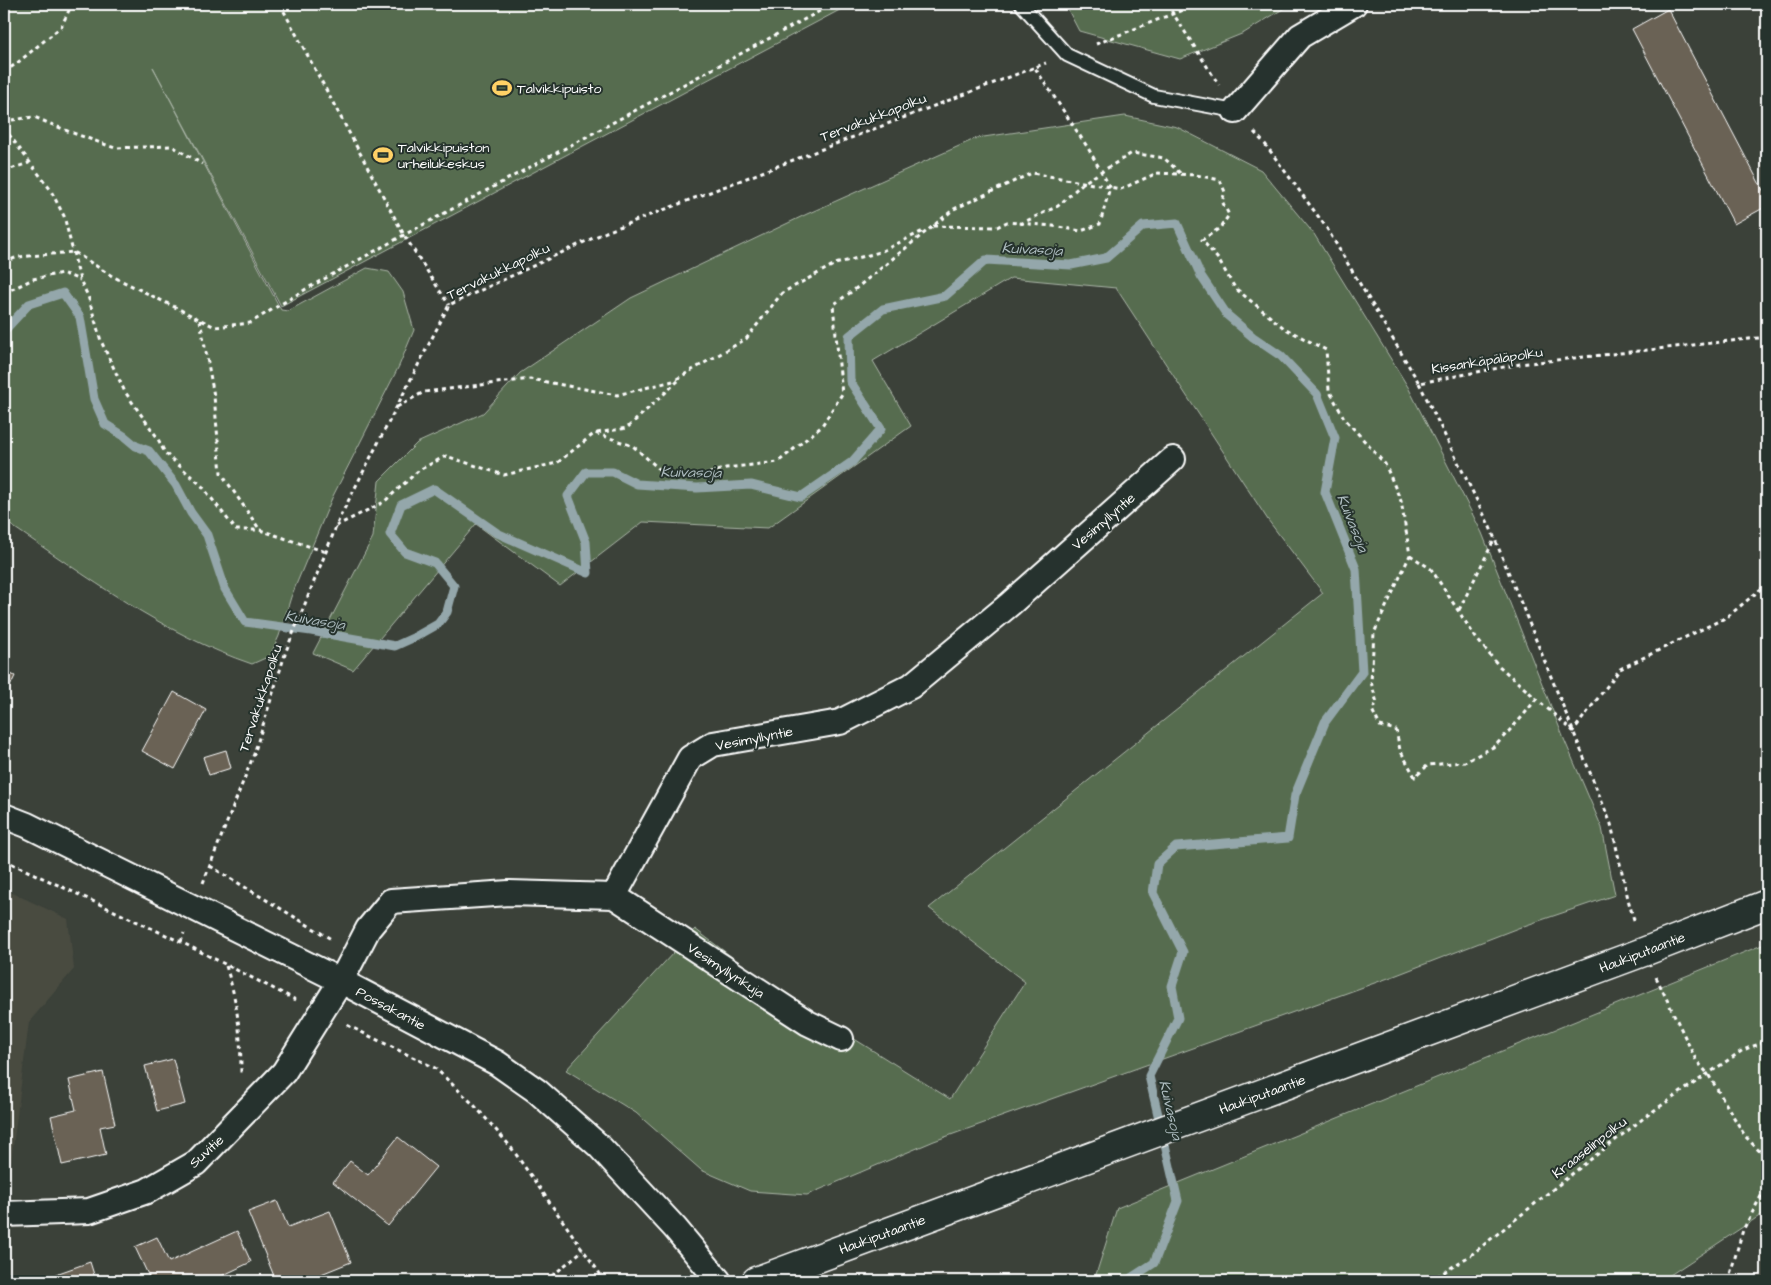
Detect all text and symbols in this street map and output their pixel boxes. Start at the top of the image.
sports icon: Talvikkipuisto [491,77,513,99]
place label: Talvikkipuisto [517,79,601,99]
street label: Tervakukkapolku [817,89,929,147]
place label: Talvikkipuiston urheilukeskus [398,138,489,174]
sports icon: Talvikkipuiston urheilukeskus [372,144,394,166]
water label: Kuivasoja [1001,237,1064,262]
street label: Tervakukkapolku [444,238,553,305]
street label: Kissankäpäläpolku [1430,342,1544,380]
water label: Kuivasoja [660,461,723,484]
street label: Vesimyllyntie [1067,488,1140,555]
water label: Kuivasoja [1331,491,1374,556]
water label: Kuivasoja [283,605,348,636]
street label: Tervakukkapolku [234,642,288,755]
street label: Vesimyllyntie [714,722,795,756]
street label: Haukiputaantie [1596,927,1689,979]
street label: Vesimyllynkuja [683,938,768,1003]
street label: Possakantie [352,982,429,1036]
street label: Haukiputaantie [1216,1070,1309,1120]
water label: Kuivasoja [1153,1078,1188,1143]
street label: Kraaselinpolku [1548,1112,1631,1183]
street label: Suvitie [185,1130,229,1173]
street label: Haukiputaantie [836,1210,929,1260]

